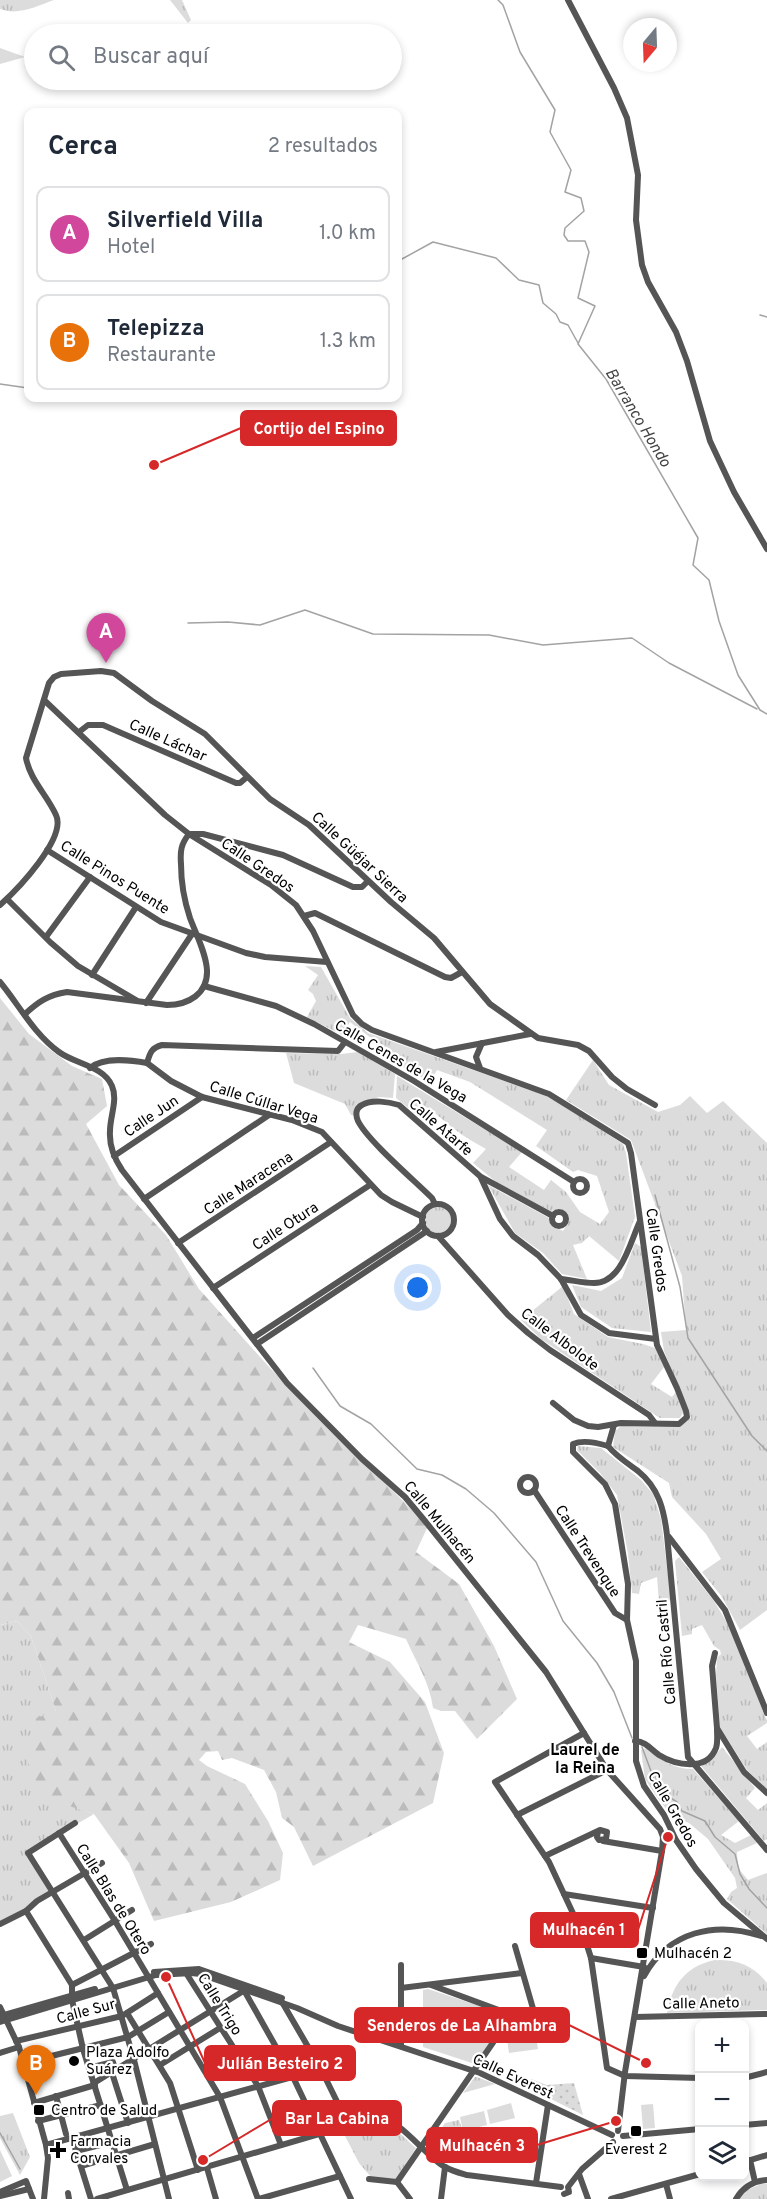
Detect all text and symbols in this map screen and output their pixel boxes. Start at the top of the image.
north arrow [623,18,677,72]
search box [24,24,402,90]
icon: search [45,41,78,74]
text: Buscar aquí [93,44,209,71]
text: Cerca [48,131,118,164]
text: 2 resultados [268,134,378,160]
text: Silverfield Villa [107,208,263,235]
text: A [62,221,77,247]
text: 1.0 km [319,221,376,247]
text: Hotel [107,235,155,261]
text: Telepizza [107,316,204,343]
text: B [63,329,76,355]
text: 1.3 km [320,329,376,355]
text: Restaurante [107,343,216,369]
water label: Barranco Hondo [600,365,675,472]
callout: Cortijo del Espino [241,411,396,445]
text: Cortijo del Espino [253,420,385,440]
pin: A [86,614,126,663]
street label: Calle Láchar [125,716,209,767]
street label: Calle Güéjar Sierra [307,808,411,908]
street label: Calle Gredos [217,835,298,898]
street label: Calle Pinos Puente [56,837,172,920]
street label: Calle Cenes de la Vega [331,1017,470,1108]
street label: Calle Cúllar Vega [207,1078,320,1129]
street label: Calle Jun [121,1092,183,1143]
street label: Calle Atarfe [404,1095,476,1161]
street label: Calle Maracena [201,1148,297,1220]
street label: Calle Otura [249,1199,323,1256]
street label: Calle Gredos [640,1207,671,1294]
your location [403,1273,432,1302]
street label: Calle Albolote [516,1305,602,1376]
street label: Calle Mulhacén [399,1478,479,1568]
street label: Calle Trevenque [550,1502,624,1602]
street label: Calle Río Castril [653,1598,682,1705]
district label: Laurel de la Reina [550,1741,620,1779]
street label: Calle Gredos [642,1768,701,1851]
street label: Calle Blas de Otero [71,1841,155,1959]
callout: Mulhacén 1 [531,1913,638,1947]
text: Mulhacén 1 [543,1921,625,1941]
place label: Mulhacén 2 [654,1945,732,1964]
marker: Mulhacén 2 [635,1946,649,1960]
street label: Calle Trigo [192,1970,245,2040]
street label: Calle Aneto [662,1994,740,2015]
street label: Calle Sur [55,1995,118,2029]
callout: Senderos de La Alhambra [355,2008,569,2042]
text: Senderos de La Alhambra [367,2017,557,2037]
map controls [695,2019,749,2181]
button: + [695,2019,749,2073]
place label: Plaza Adolfo Suárez [86,2044,169,2080]
pin: B [16,2046,56,2095]
callout: Julián Besteiro 2 [205,2046,355,2080]
street label: Calle Everest [469,2050,556,2104]
marker: Plaza Adolfo Suárez [67,2054,81,2068]
text: Julián Besteiro 2 [217,2055,343,2075]
button: − [695,2073,749,2127]
callout: Bar La Cabina [273,2101,401,2135]
place label: Centro de Salud [51,2102,157,2121]
marker: Centro de Salud [32,2103,46,2117]
text: Bar La Cabina [285,2110,389,2130]
marker: Everest 2 [629,2124,643,2138]
button: layers [695,2127,749,2181]
callout: Mulhacén 3 [427,2128,537,2162]
place label: Farmacia Corvales [70,2133,131,2169]
text: Mulhacén 3 [439,2137,525,2157]
place label: Everest 2 [605,2141,667,2160]
marker: Farmacia Corvales [51,2143,65,2157]

